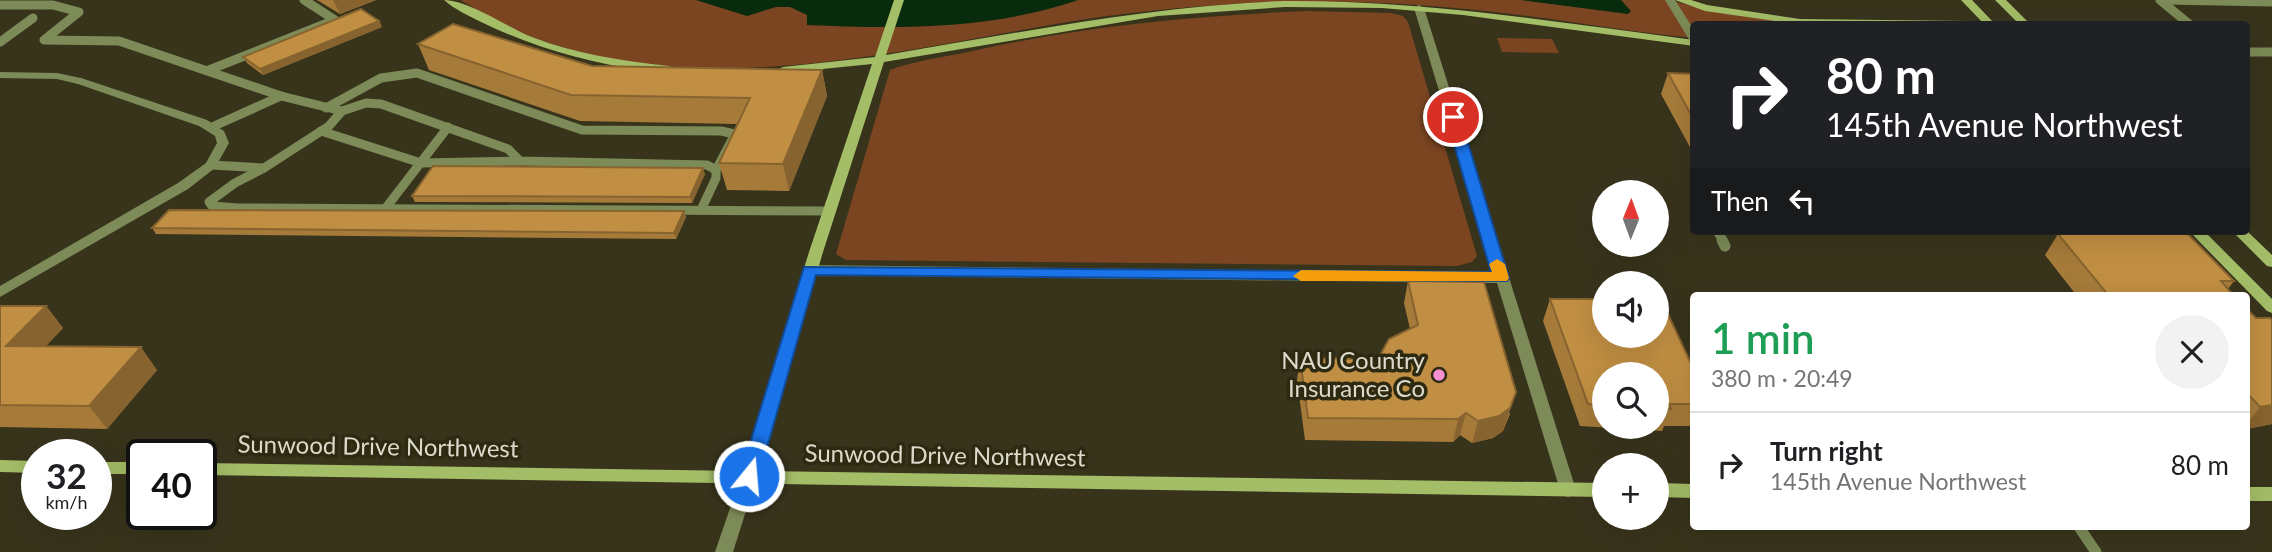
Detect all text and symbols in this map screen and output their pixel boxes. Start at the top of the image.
text: 80 m [1826,46,1936,104]
icon: right [1711,49,1802,140]
pin [1423,87,1483,147]
icon: arrive [1434,98,1472,136]
text: 145th Avenue Northwest [1826,105,2182,144]
north arrow [1592,180,1670,257]
map controls [1592,180,1669,530]
icon: left [1783,182,1821,220]
text: Then [1711,185,1769,217]
button: sound [1592,271,1669,348]
text: 1 min [1711,313,1815,363]
button: close [2155,315,2229,389]
place label: NAU Country Insurance Co [1281,345,1426,402]
button: search [1592,362,1669,439]
text: 380 m · 20:49 [1711,364,1853,392]
marker: NAU Country Insurance Co [1431,367,1447,383]
street label: Sunwood Drive Northwest [237,429,519,462]
text: Turn right [1770,435,1883,467]
street label: Sunwood Drive Northwest [804,438,1086,471]
speed limit sign: 40 [126,439,217,530]
position arrow [712,439,786,513]
icon: right [1711,446,1749,484]
text: 80 m [2171,449,2229,481]
button: + [1592,453,1669,530]
text: 32 [46,454,87,496]
text: 145th Avenue Northwest [1770,467,2026,495]
text: km/h [45,491,88,513]

